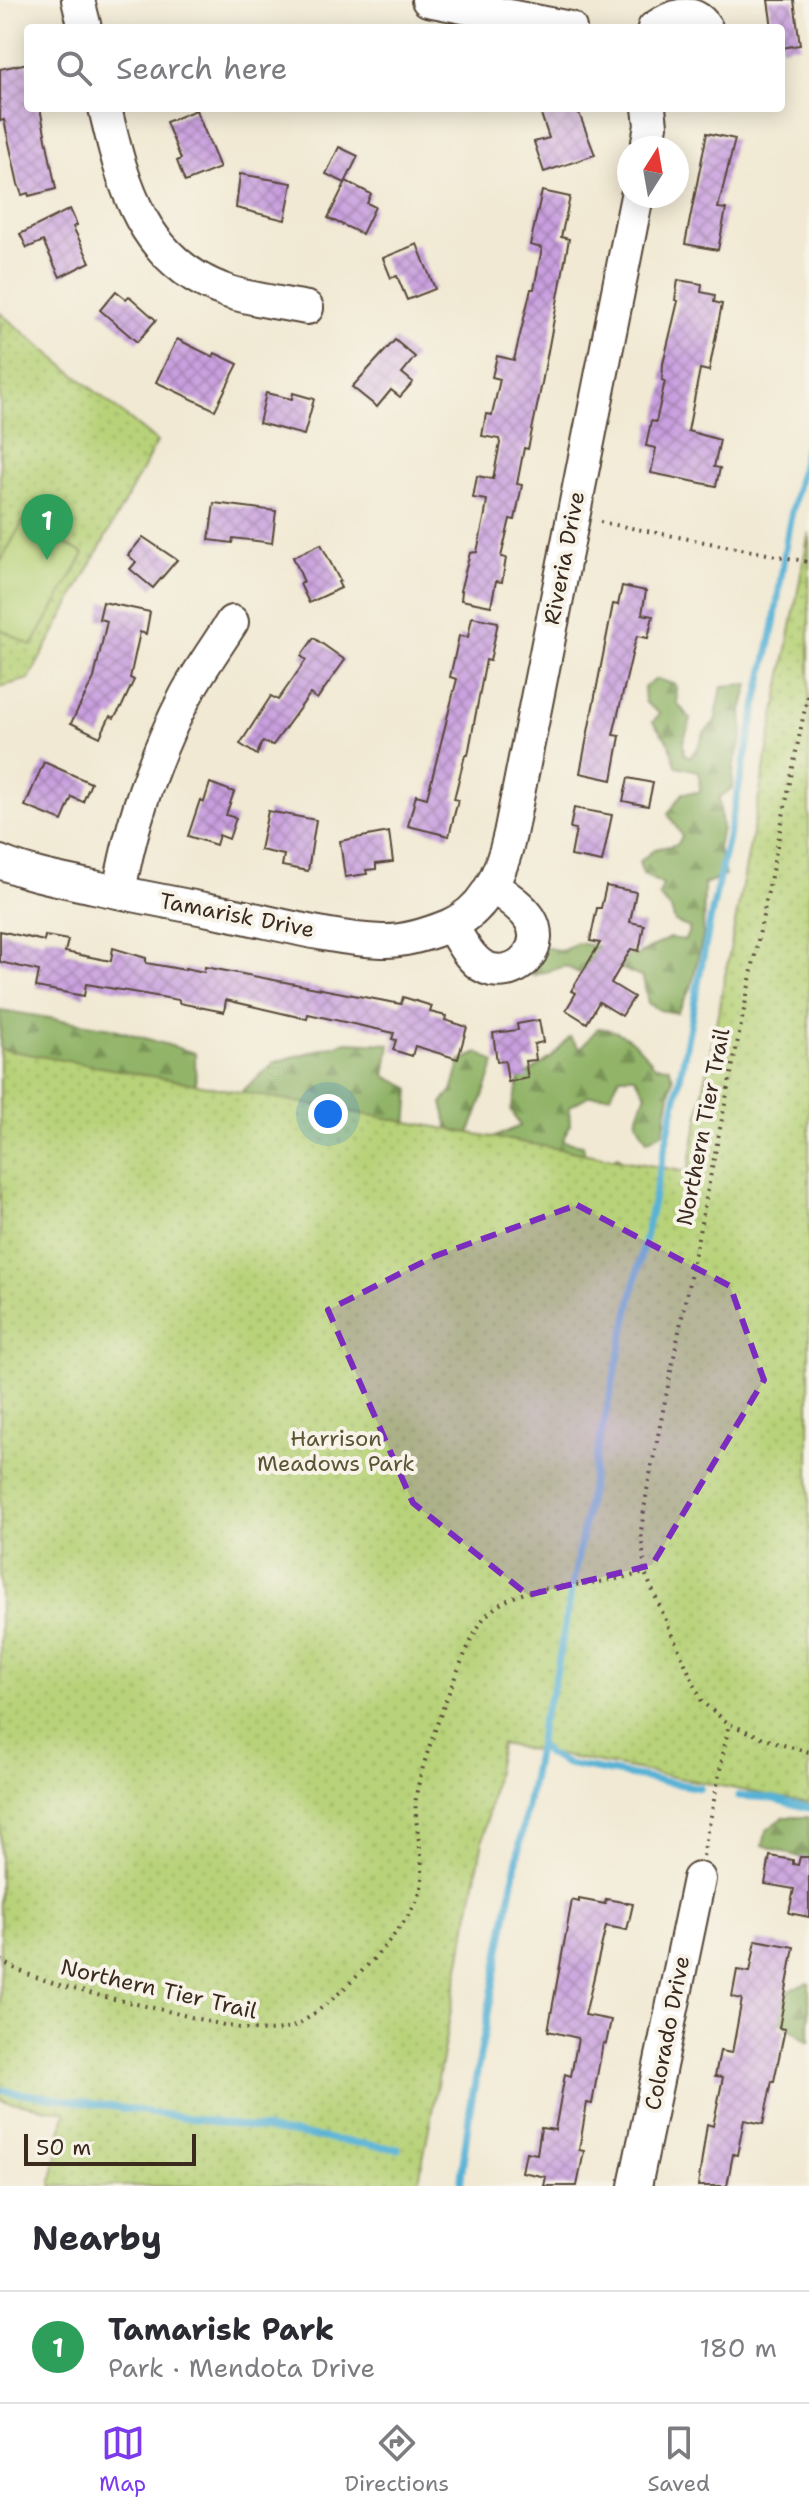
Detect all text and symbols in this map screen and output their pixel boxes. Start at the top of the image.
search box [24,24,785,112]
icon: search [52,46,96,90]
text: Search here [116,48,287,89]
north arrow [617,136,689,208]
street label: Riveria Drive [537,489,591,627]
pin: 1 [21,494,73,560]
street label: Tamarisk Drive [157,886,317,944]
street label: Northern Tier Trail [670,1025,736,1228]
your location [308,1094,348,1134]
park label: Harrison Meadows Park [257,1424,415,1478]
street label: Northern Tier Trail [58,1952,260,2026]
street label: Colorado Drive [638,1953,696,2113]
scale bar [24,2130,196,2166]
text: 50 m [36,2133,91,2162]
text: Nearby [32,2215,162,2261]
text: Tamarisk Park [108,2309,334,2350]
text: 1 [52,2330,64,2365]
text: 180 m [699,2330,777,2365]
text: Park · Mendota Drive [108,2350,375,2385]
tab: Map [99,2421,146,2498]
tab: Directions [344,2421,449,2498]
tab: Saved [647,2421,710,2498]

